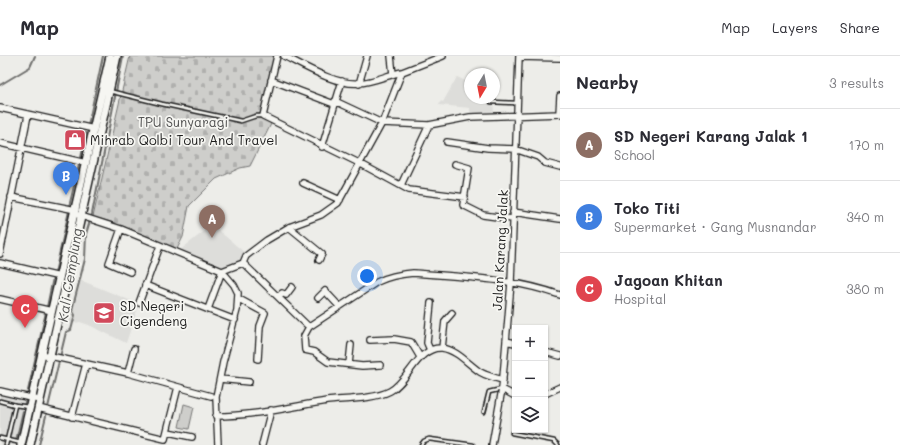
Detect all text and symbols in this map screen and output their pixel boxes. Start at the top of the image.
text: Map [20,15,59,40]
text: Map [721,18,750,37]
text: Layers [772,18,818,37]
text: Share [840,18,880,37]
north arrow [464,68,500,104]
text: Nearby [576,71,638,93]
text: 3 results [829,74,884,91]
park label: TPU Sunyaragi [138,113,228,130]
text: SD Negeri Karang Jalak 1 [614,126,808,146]
shop icon: Mihrab Qolbi Tour And Travel [62,127,88,153]
place label: Mihrab Qolbi Tour And Travel [90,131,278,148]
text: A [584,136,594,153]
text: 170 m [848,136,884,153]
text: School [614,146,655,163]
pin: B [53,162,79,195]
street label: Jalan Karang Jalak [488,189,511,311]
text: Toko Titi [614,198,680,218]
pin: A [199,205,225,238]
text: B [585,208,593,225]
text: 340 m [846,208,884,225]
text: Supermarket · Gang Musnandar [614,218,816,235]
water label: Kali Cemplung [53,227,86,323]
your location [357,266,377,286]
text: Jagoan Khitan [614,270,723,290]
text: C [584,280,594,297]
text: 380 m [846,280,884,297]
text: Hospital [614,290,666,307]
pin: C [12,295,38,328]
place label: SD Negeri Cigendeng [120,297,187,329]
school or university icon: SD Negeri Cigendeng [91,300,117,326]
map controls [512,325,548,433]
button: + [512,325,548,361]
button: − [512,361,548,397]
button: layers [512,397,548,433]

